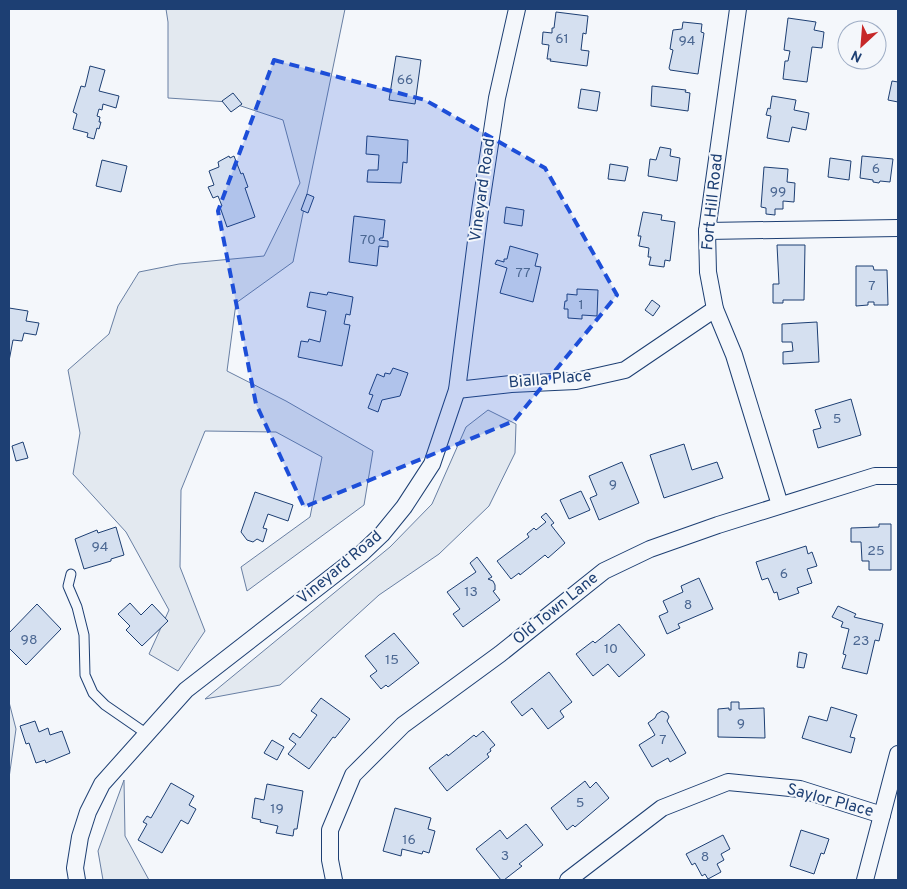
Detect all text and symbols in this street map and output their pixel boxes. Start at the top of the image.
north arrow [837,20,887,70]
house number: 61 [555,31,569,48]
house number: 94 [678,33,696,50]
text: N [849,45,865,65]
house number: 66 [397,72,413,89]
street label: Vineyard Road [466,137,500,243]
street label: Fort Hill Road [698,153,728,251]
house number: 6 [872,161,880,178]
house number: 99 [770,184,786,201]
house number: 70 [360,232,376,249]
house number: 77 [515,265,531,282]
house number: 7 [868,278,876,295]
house number: 1 [578,297,584,314]
street label: Bialla Place [508,366,592,394]
house number: 5 [833,411,841,428]
house number: 9 [609,477,617,494]
street label: Vineyard Road [294,527,386,609]
house number: 94 [91,539,109,556]
house number: 25 [867,543,885,560]
house number: 6 [780,566,788,583]
street label: Old Town Lane [509,568,603,650]
house number: 13 [464,584,478,601]
house number: 8 [684,597,692,614]
house number: 98 [21,632,37,649]
house number: 23 [853,633,870,650]
house number: 10 [604,641,618,658]
house number: 15 [385,652,399,669]
house number: 9 [737,716,745,733]
house number: 7 [659,732,667,749]
street label: Saylor Place [784,780,876,822]
house number: 5 [576,795,584,812]
house number: 19 [270,801,284,818]
house number: 16 [402,832,416,849]
house number: 3 [501,848,509,865]
house number: 8 [701,849,709,866]

